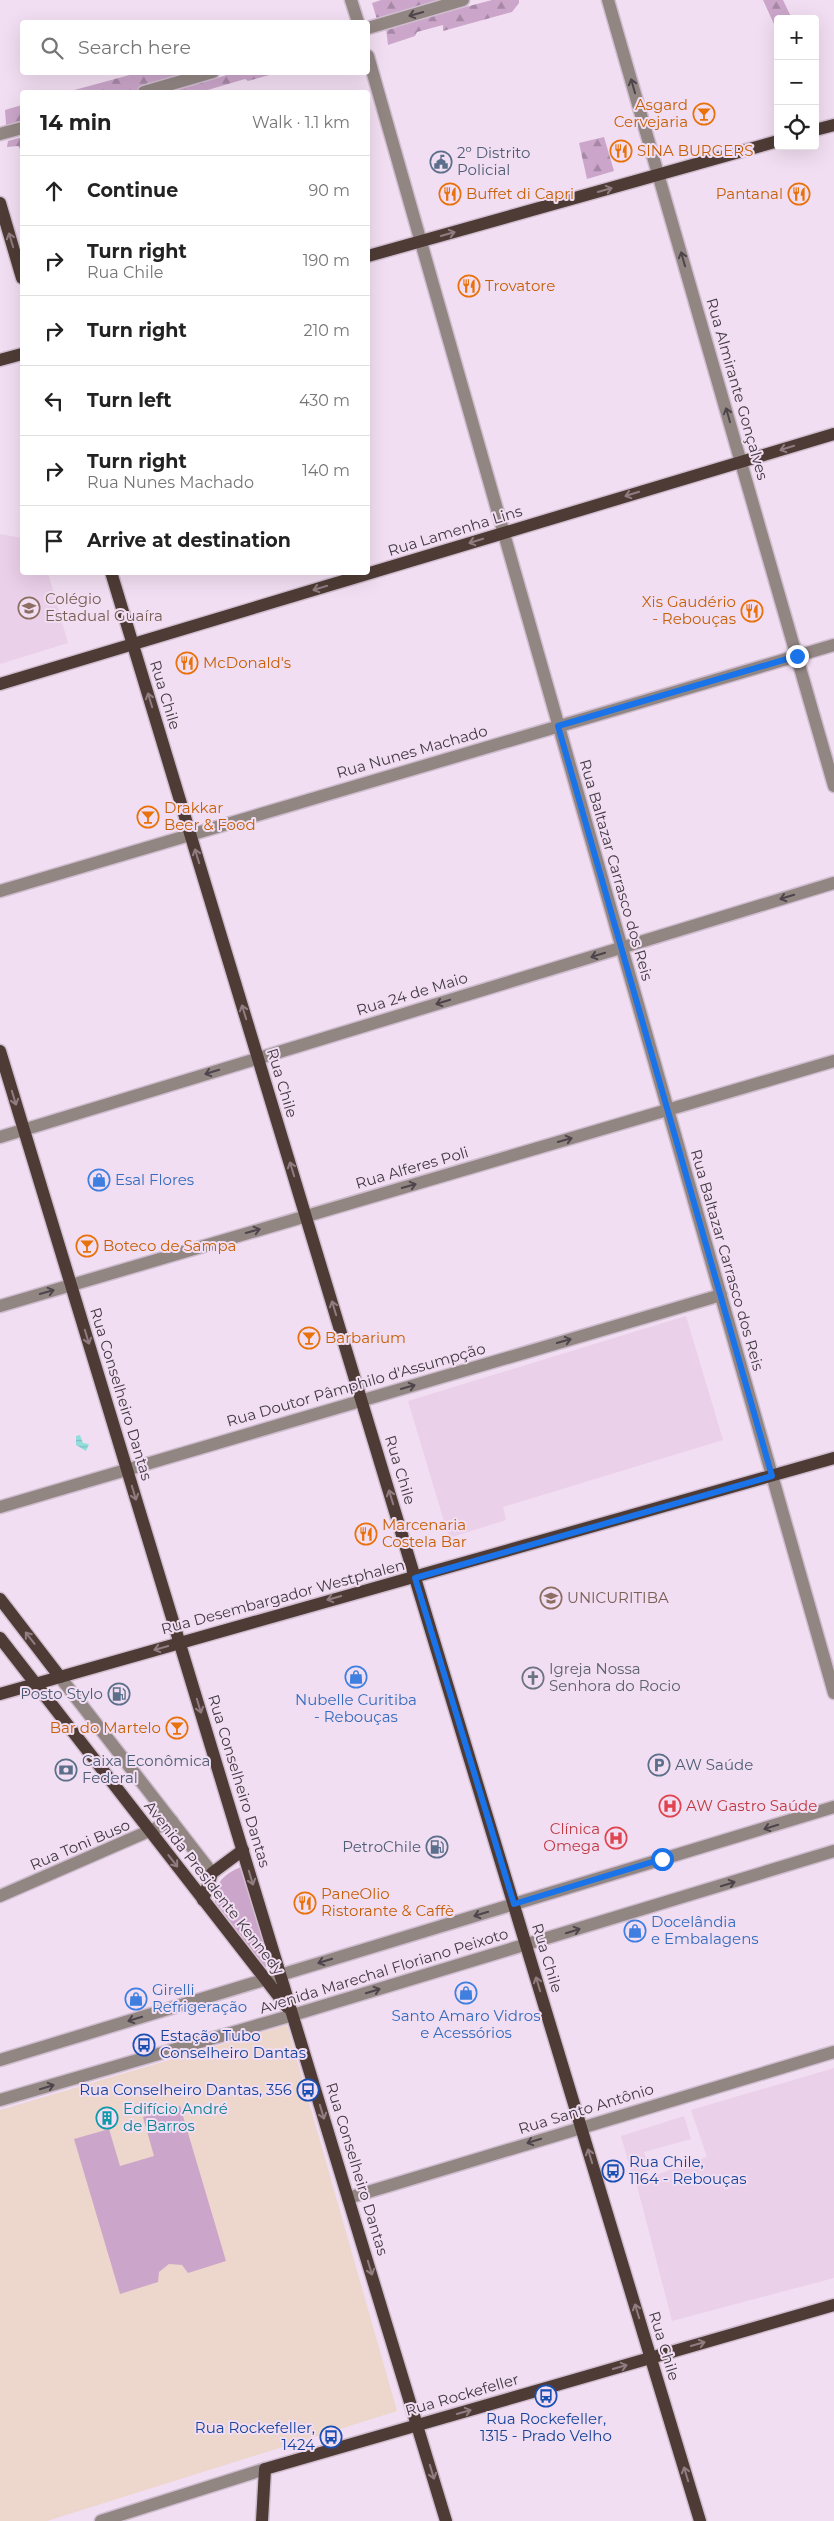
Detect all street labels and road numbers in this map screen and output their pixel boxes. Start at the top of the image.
street label: Rua Almirante Gonçalves [702,296,773,482]
street label: Rua Lamenha Lins [385,501,524,560]
street label: Rua Chile [146,658,185,732]
street label: Rua Nunes Machado [334,721,490,782]
street label: Rua Baltazar Carrasco dos Reis [576,757,657,983]
street label: Rua 24 de Maio [354,968,470,1019]
street label: Rua Chile [263,1046,302,1120]
street label: Rua Alferes Poli [353,1142,471,1193]
street label: Rua Baltazar Carrasco dos Reis [687,1147,768,1373]
street label: Rua Conselheiro Dantas [86,1305,157,1483]
street label: Rua Doutor Pâmphilo d'Assumpção [224,1338,488,1431]
street label: Rua Chile [381,1433,420,1507]
street label: Rua Desembargador Westphalen [159,1555,407,1638]
street label: Rua Conselheiro Dantas [204,1692,275,1870]
street label: Avenida Presidente Kennedy [140,1797,289,1979]
street label: Rua Toni Buso [27,1815,133,1874]
street label: Rua Chile [528,1921,567,1995]
street label: Avenida Marechal Floriano Peixoto [257,1924,510,2017]
street label: Rua Santo Antônio [516,2079,656,2138]
street label: Rua Conselheiro Dantas [322,2080,393,2258]
street label: Rua Chile [645,2309,684,2383]
street label: Rua Rockefeller [403,2369,521,2420]

